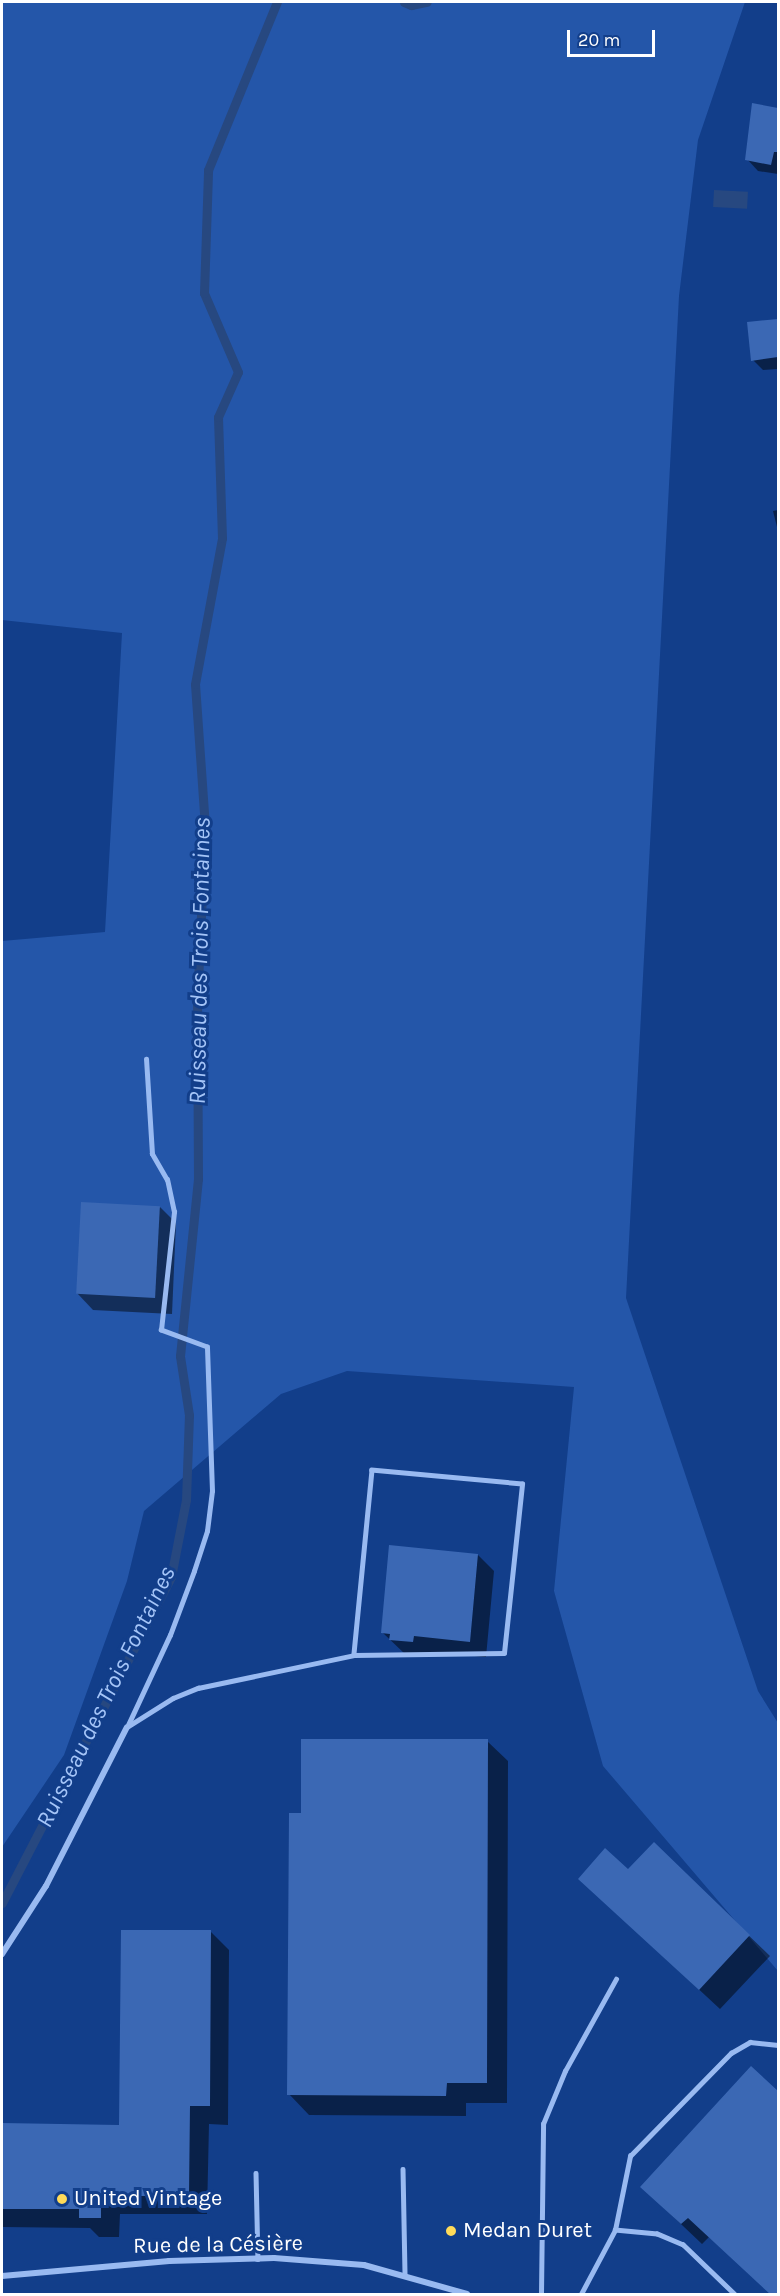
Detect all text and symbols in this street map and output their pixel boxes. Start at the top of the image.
scale bar [570,18,658,56]
text: 20 m [578,29,620,51]
water label: Ruisseau des Trois Fontaines [183,817,217,1105]
water label: Ruisseau des Trois Fontaines [30,1562,182,1832]
place label: United Vintage [74,2186,222,2212]
marker: United Vintage [55,2192,69,2206]
place label: Medan Duret [463,2218,592,2244]
marker: Medan Duret [444,2224,458,2238]
street label: Rue de la Césière [133,2230,303,2260]

